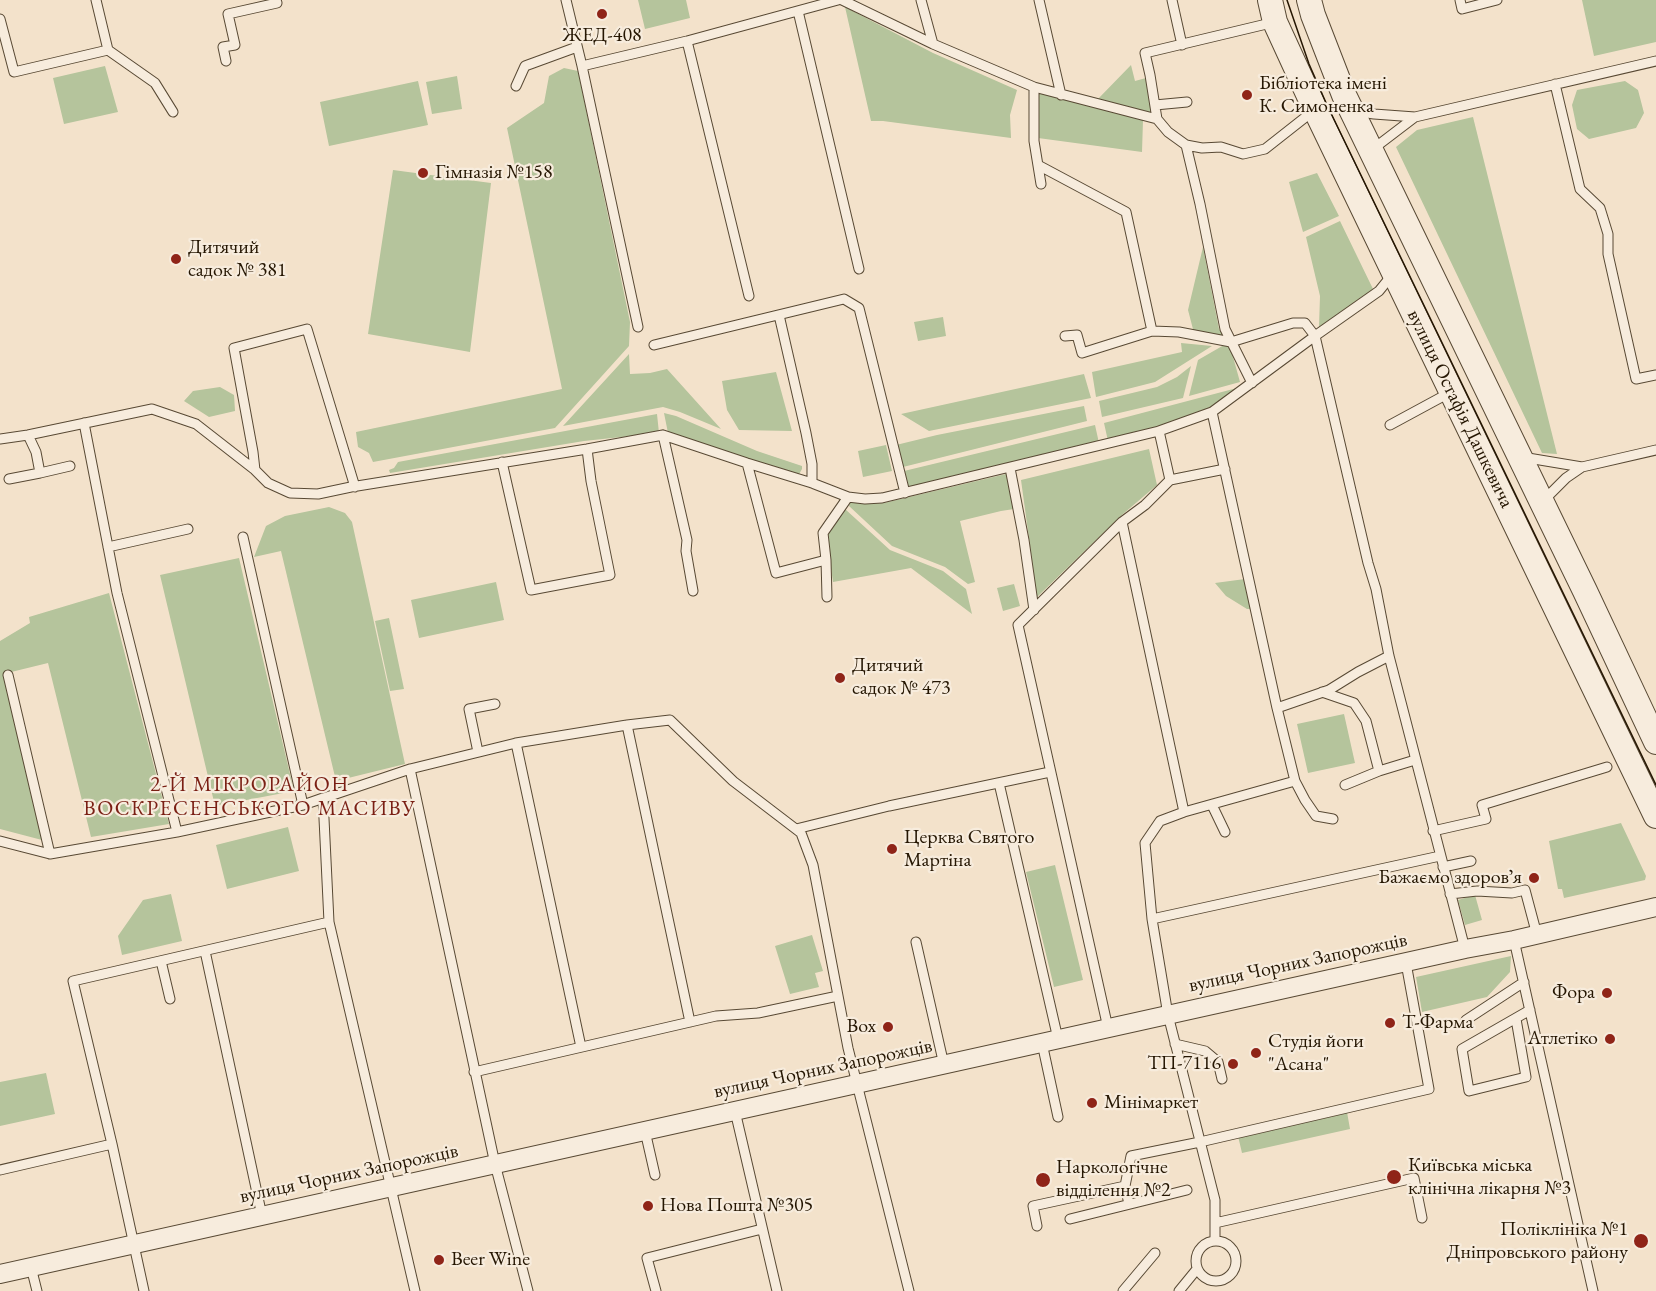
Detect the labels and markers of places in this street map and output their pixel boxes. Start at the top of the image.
marker: ЖЕД-408 [595,7,609,21]
place label: ЖЕД-408 [562,24,642,48]
place label: Бібліотека імені К. Симоненка [1259,72,1387,119]
marker: Бібліотека імені К. Симоненка [1240,88,1254,102]
place label: Гімназія №158 [435,161,553,185]
marker: Гімназія №158 [416,166,430,180]
place label: Дитячий садок № 381 [188,236,287,283]
marker: Дитячий садок № 381 [169,252,183,266]
place label: Дитячий садок № 473 [852,654,951,701]
marker: Дитячий садок № 473 [833,671,847,685]
place label: Церква Святого Мартіна [904,826,1034,873]
marker: Церква Святого Мартіна [885,842,899,856]
place label: Бажаємо здоровʼя [1378,866,1522,890]
marker: Бажаємо здоровʼя [1527,871,1541,885]
place label: Фора [1552,981,1595,1005]
marker: Фора [1600,986,1614,1000]
place label: Т-Фарма [1402,1011,1474,1035]
place label: Box [846,1015,876,1039]
marker: Т-Фарма [1383,1016,1397,1030]
marker: Box [881,1020,895,1034]
place label: Атлетіко [1528,1027,1598,1051]
place label: Студія йоги "Асана" [1268,1030,1364,1077]
marker: Атлетіко [1603,1032,1617,1046]
marker: Студія йоги "Асана" [1249,1046,1263,1060]
place label: ТП-7116 [1147,1052,1221,1076]
marker: ТП-7116 [1226,1057,1240,1071]
place label: Мінімаркет [1104,1091,1198,1115]
marker: Мінімаркет [1085,1096,1099,1110]
place label: Київська міська клінічна лікарня №3 [1408,1154,1571,1201]
place label: Наркологічне відділення №2 [1056,1156,1171,1203]
marker: Київська міська клінічна лікарня №3 [1385,1168,1403,1186]
marker: Наркологічне відділення №2 [1034,1171,1052,1189]
place label: Нова Пошта №305 [660,1194,813,1218]
marker: Нова Пошта №305 [641,1199,655,1213]
place label: Поліклініка №1 Дніпровського району [1447,1218,1628,1265]
marker: Поліклініка №1 Дніпровського району [1632,1232,1650,1250]
place label: Beer Wine [451,1248,530,1272]
marker: Beer Wine [432,1253,446,1267]

